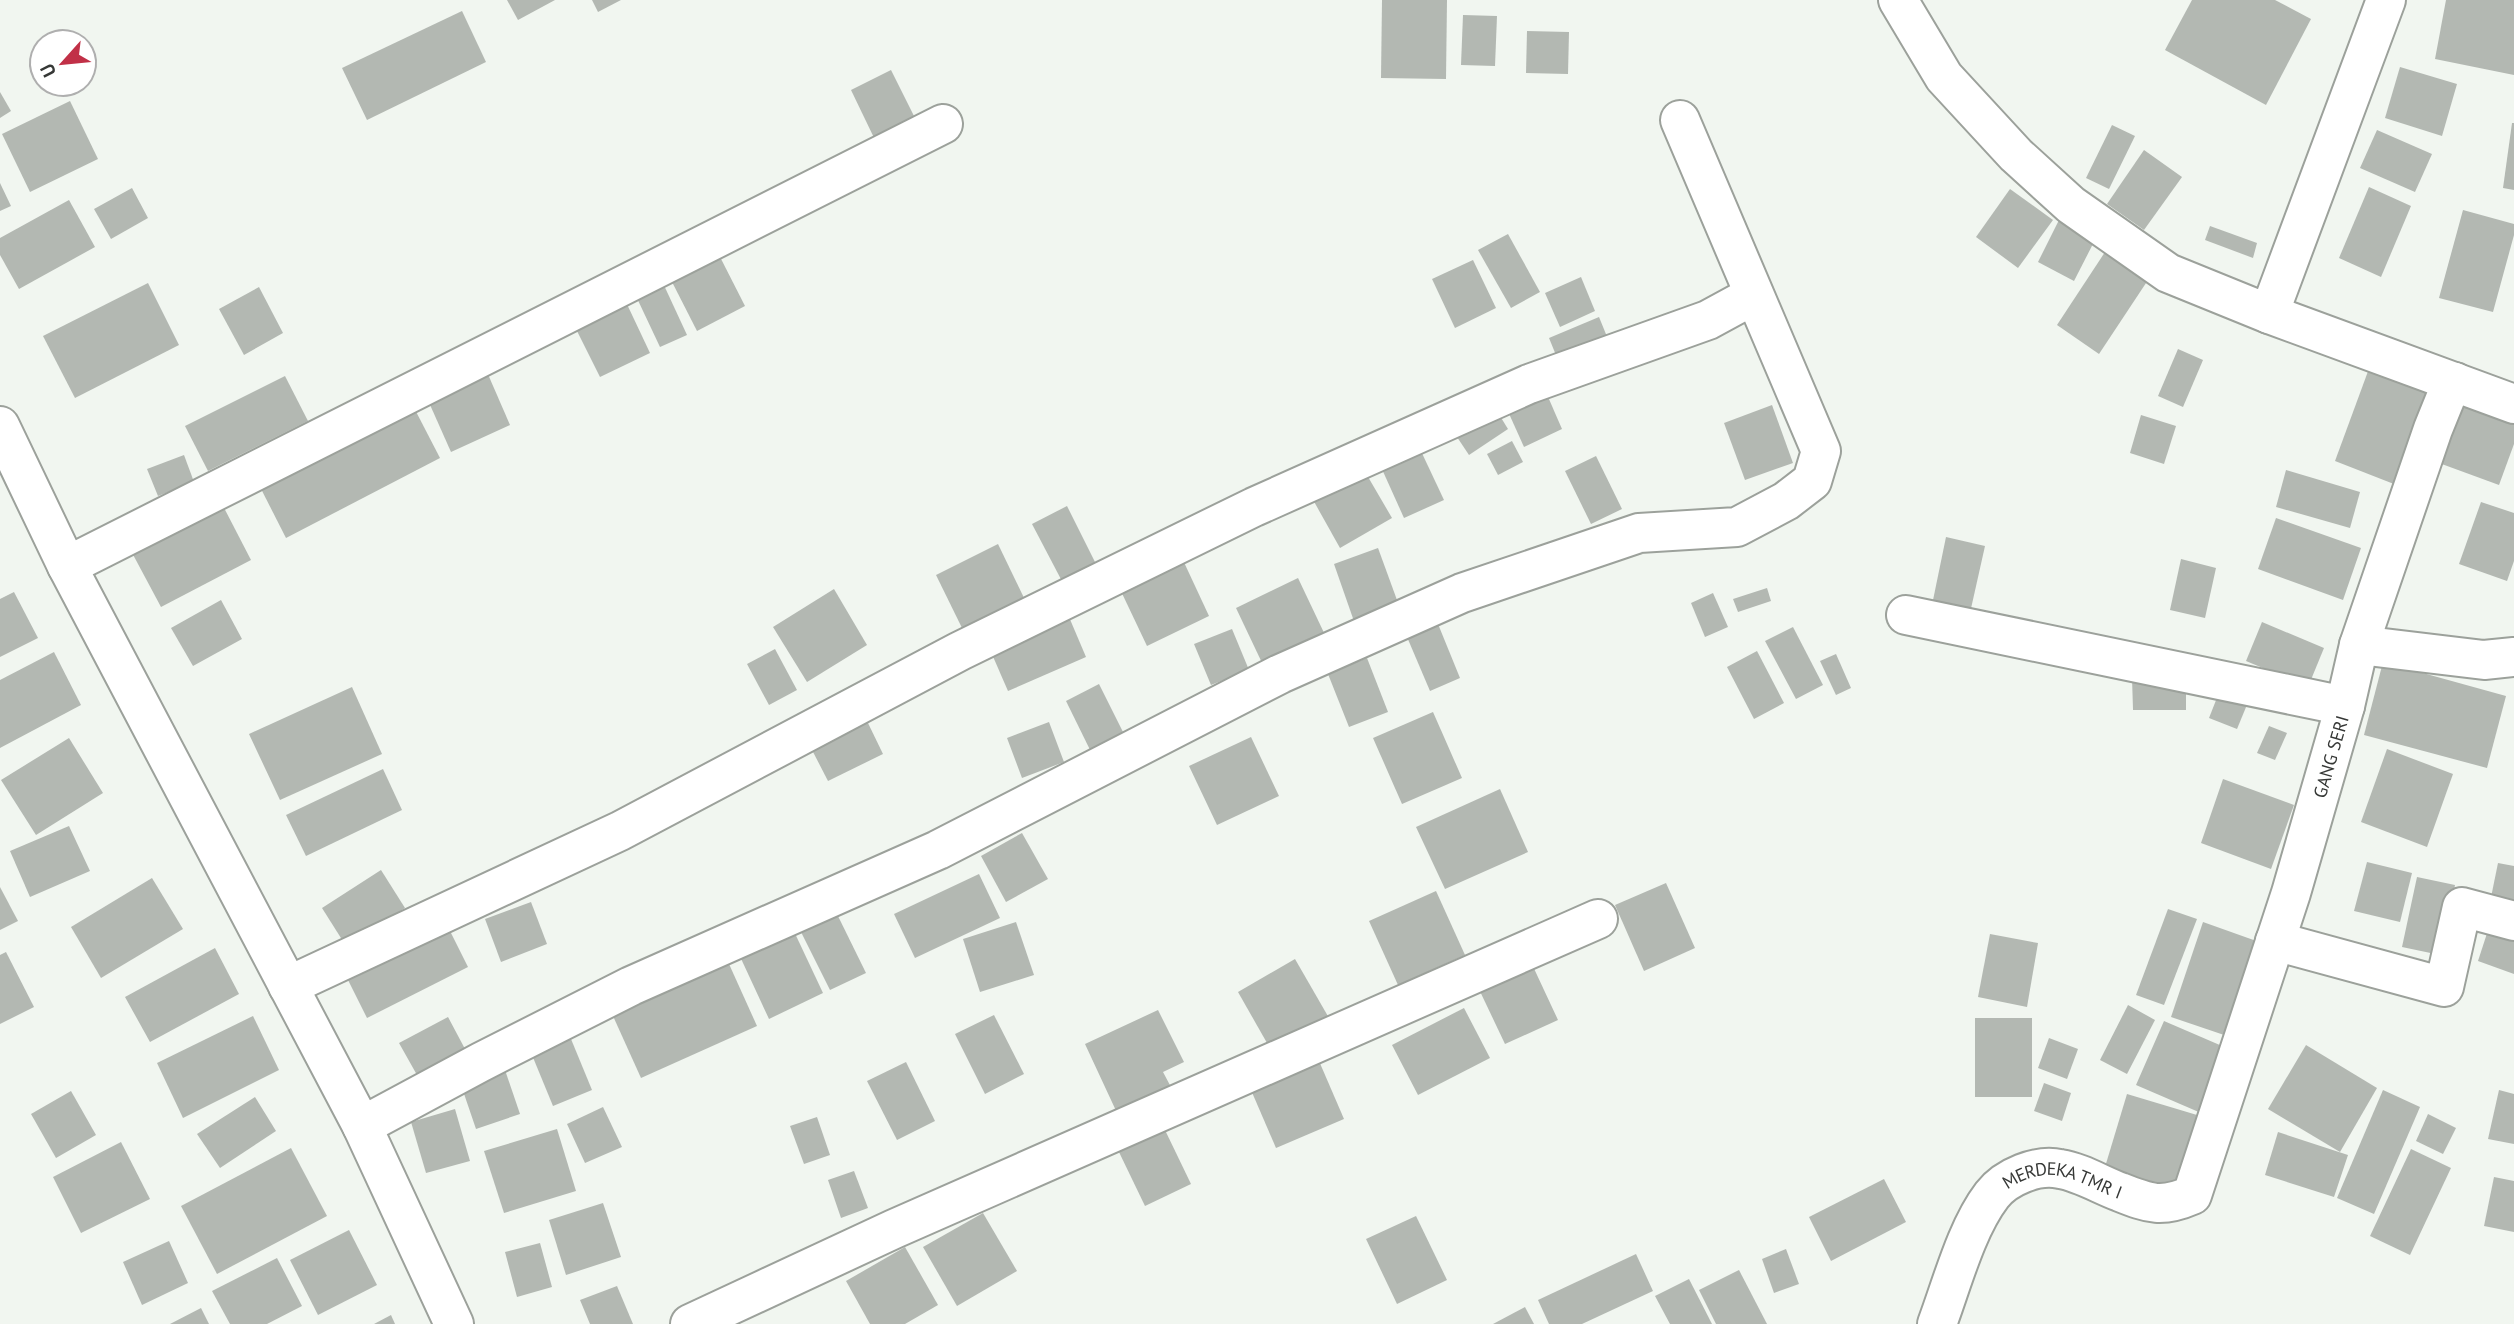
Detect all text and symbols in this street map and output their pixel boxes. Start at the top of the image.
north arrow [28,28,98,98]
text: U [34,60,61,81]
street label: GANG SERI [2308,713,2353,800]
street label: MERDEKA TMR I [1998,1156,2126,1203]

